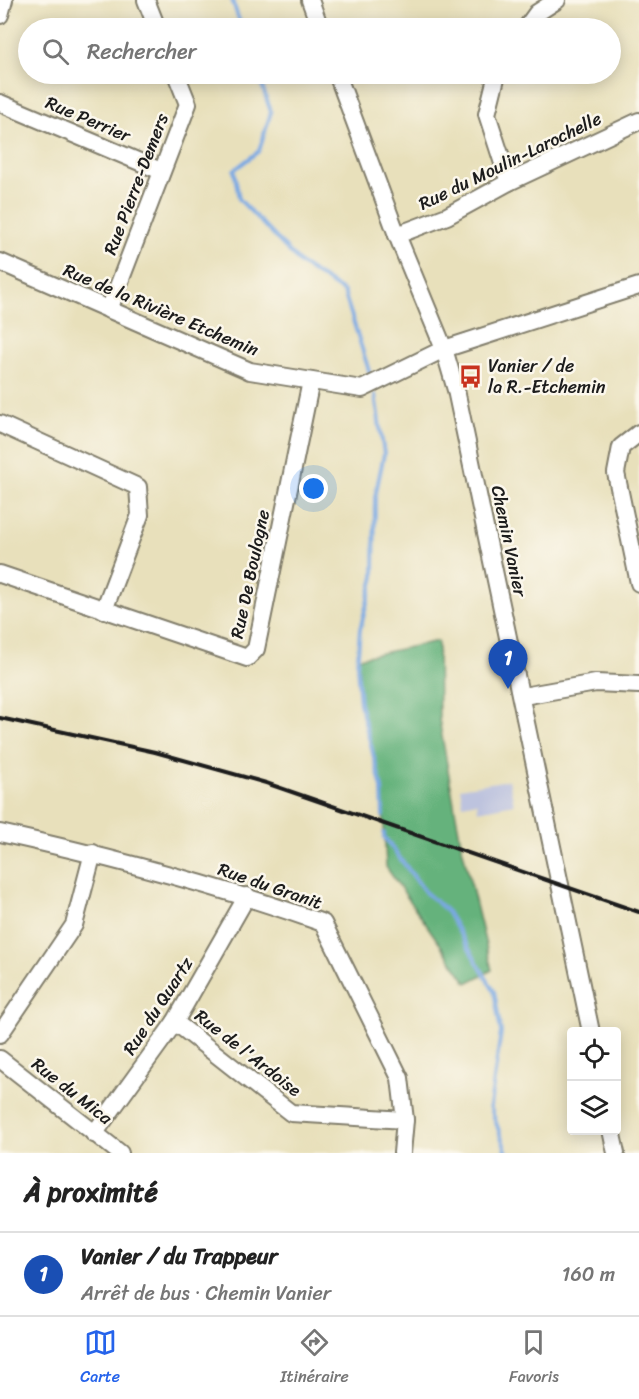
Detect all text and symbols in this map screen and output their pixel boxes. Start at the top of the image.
search box [18,18,621,84]
text: Rechercher [87,32,197,71]
icon: search [39,35,72,68]
street label: Rue Perrier [40,87,137,152]
street label: Rue du Moulin-Larochelle [413,103,607,219]
street label: Rue Pierre-Demers [94,108,178,260]
street label: Rue de la Rivière Etchemin [58,254,264,366]
place label: Vanier / de la R.-Etchemin [488,350,606,403]
bus stop icon: Vanier / de la R.-Etchemin [457,363,483,389]
your location [299,474,328,503]
street label: Chemin Vanier [482,482,537,601]
street label: Rue De Boulogne [221,507,279,641]
pin: 1 [488,640,528,689]
street label: Rue du Granit [213,853,327,919]
street label: Rue du Quartz [114,950,202,1062]
street label: Rue de l'Ardoise [187,1001,309,1106]
map controls [567,1027,621,1135]
button: locate [567,1027,621,1081]
street label: Rue du Mica [24,1049,120,1134]
button: layers [567,1081,621,1135]
text: À proximité [24,1169,158,1215]
text: Vanier / du Trappeur [81,1237,278,1276]
text: 1 [39,1257,48,1292]
text: 160 m [562,1257,615,1292]
text: Arrêt de bus · Chemin Vanier [81,1276,331,1311]
tab: Carte [80,1326,120,1391]
tab: Itinéraire [280,1326,349,1391]
tab: Favoris [509,1326,559,1391]

